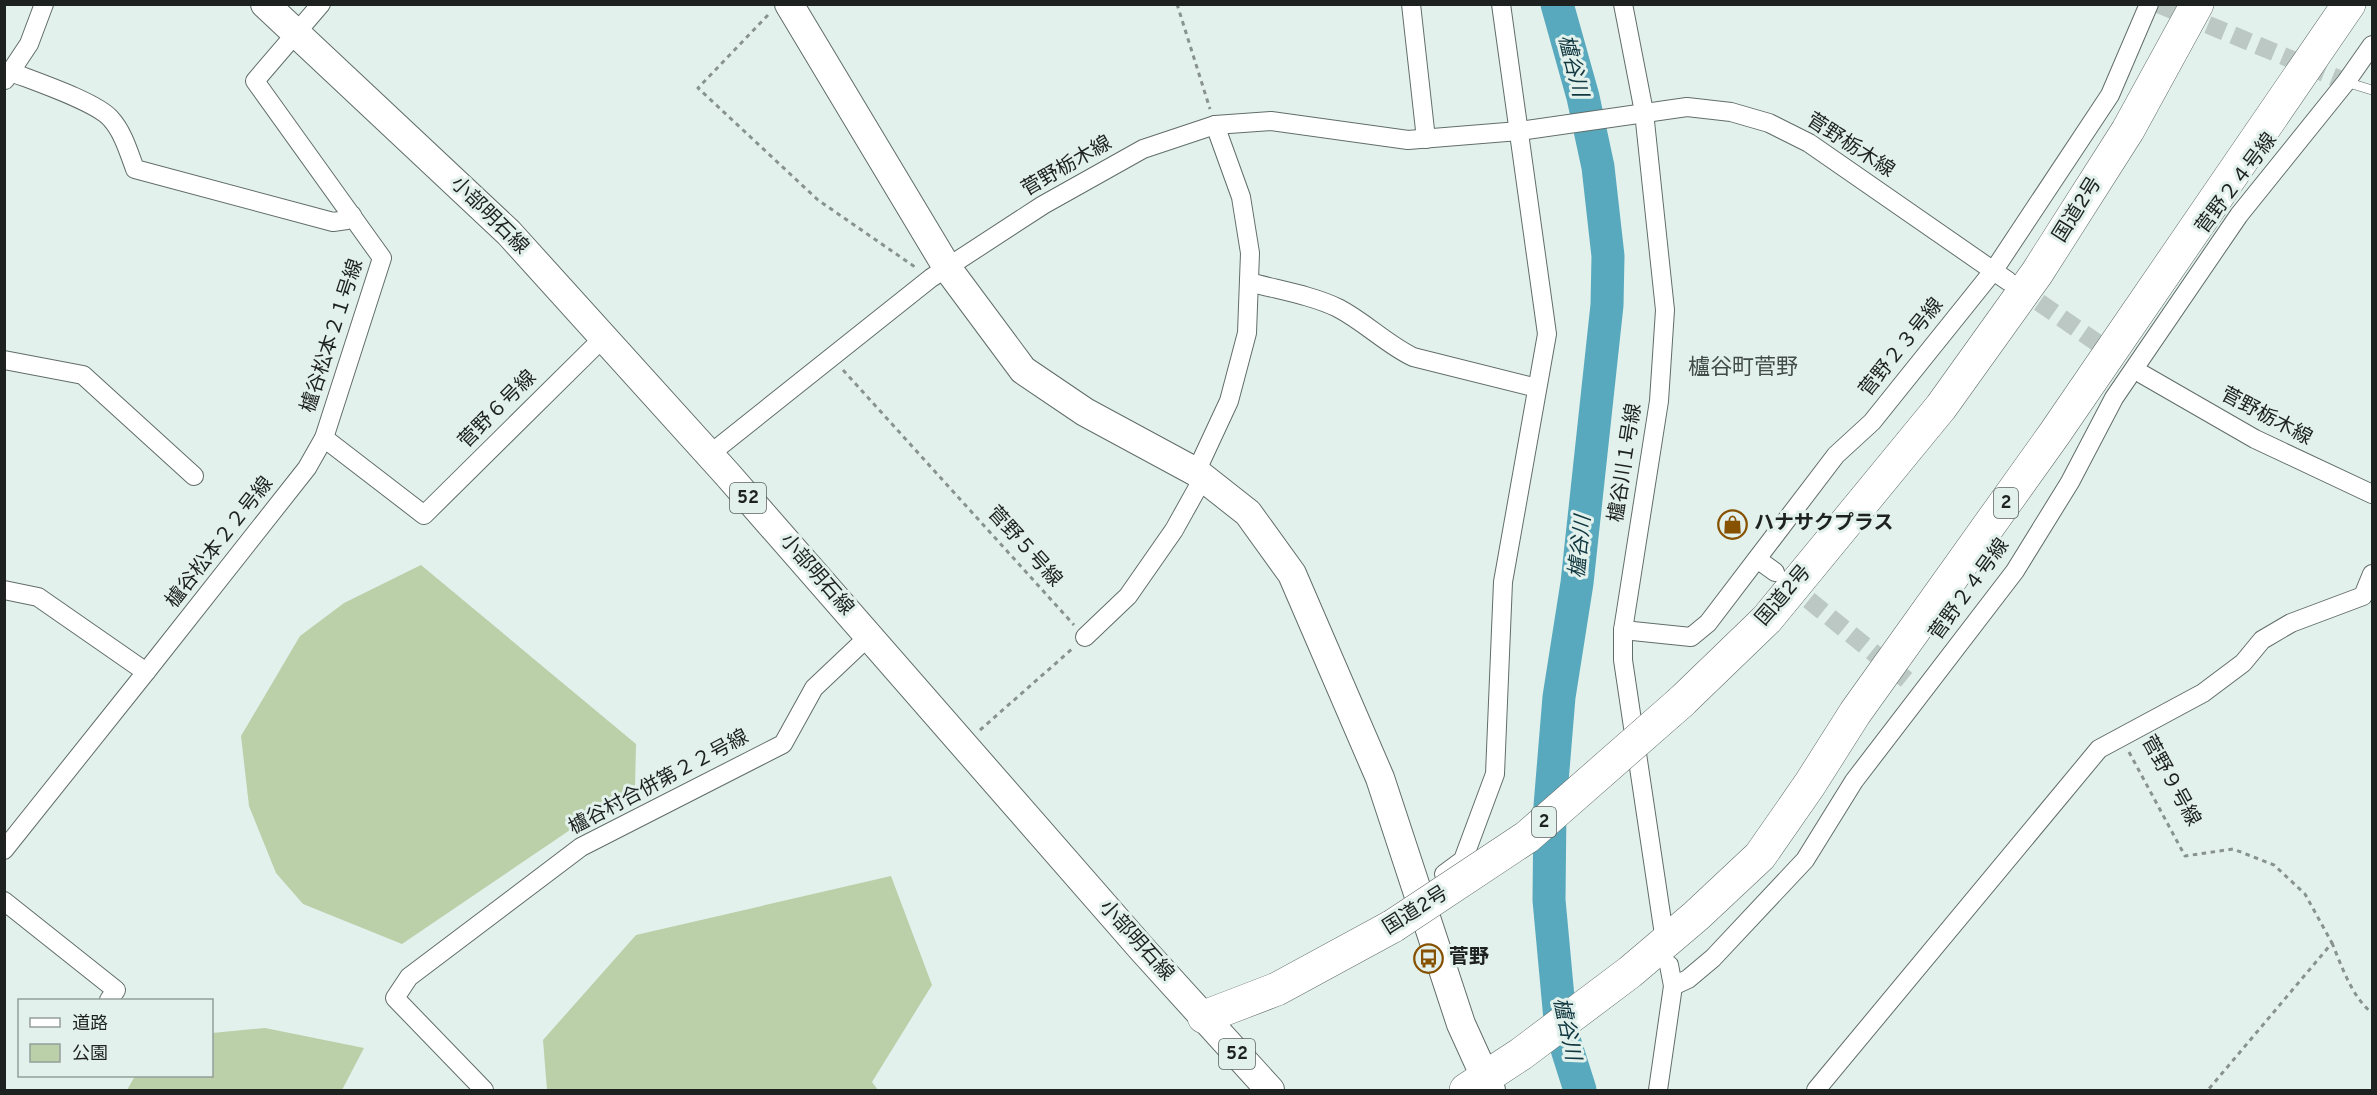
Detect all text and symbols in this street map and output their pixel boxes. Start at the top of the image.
water label: 櫨谷川 [1551,32,1593,102]
street label: 菅野栃木線 [1801,108,1899,184]
street label: 菅野２４号線 [2191,128,2283,240]
street label: 菅野栃木線 [1017,131,1117,203]
street label: 小部明石線 [444,171,534,261]
street label: 国道2号 [2048,172,2108,248]
street label: 櫨谷松本２１号線 [296,256,370,416]
street label: 菅野２３号線 [1854,293,1950,403]
district label: 櫨谷町菅野 [1688,355,1798,382]
street label: 菅野６号線 [453,365,543,455]
street label: 菅野栃木線 [2216,382,2316,452]
street label: 櫨谷川１号線 [1604,402,1648,524]
street label: 櫨谷松本２２号線 [161,472,279,614]
road number: 52 [730,483,766,513]
road number: 2 [1994,488,2018,518]
street label: 菅野５号線 [981,501,1067,593]
shop icon: ハナサクプラス [1717,508,1749,540]
place label: ハナサクプラス [1754,511,1894,537]
water label: 櫨谷川 [1564,512,1598,580]
street label: 小部明石線 [773,529,859,621]
street label: 菅野２４号線 [1924,534,2016,646]
street label: 国道2号 [1750,560,1818,632]
street label: 櫨谷村合併第２２号線 [565,725,753,841]
street label: 菅野９号線 [2134,731,2206,831]
road number: 2 [1532,807,1556,837]
street label: 国道2号 [1378,881,1454,941]
street label: 小部明石線 [1093,895,1179,987]
bus stop icon: 菅野 [1412,942,1444,974]
place label: 菅野 [1449,945,1489,971]
water label: 櫨谷川 [1546,995,1586,1065]
legend [18,999,213,1077]
text: 道路 [72,1013,108,1036]
road number: 52 [1219,1039,1255,1069]
text: 公園 [72,1043,108,1066]

